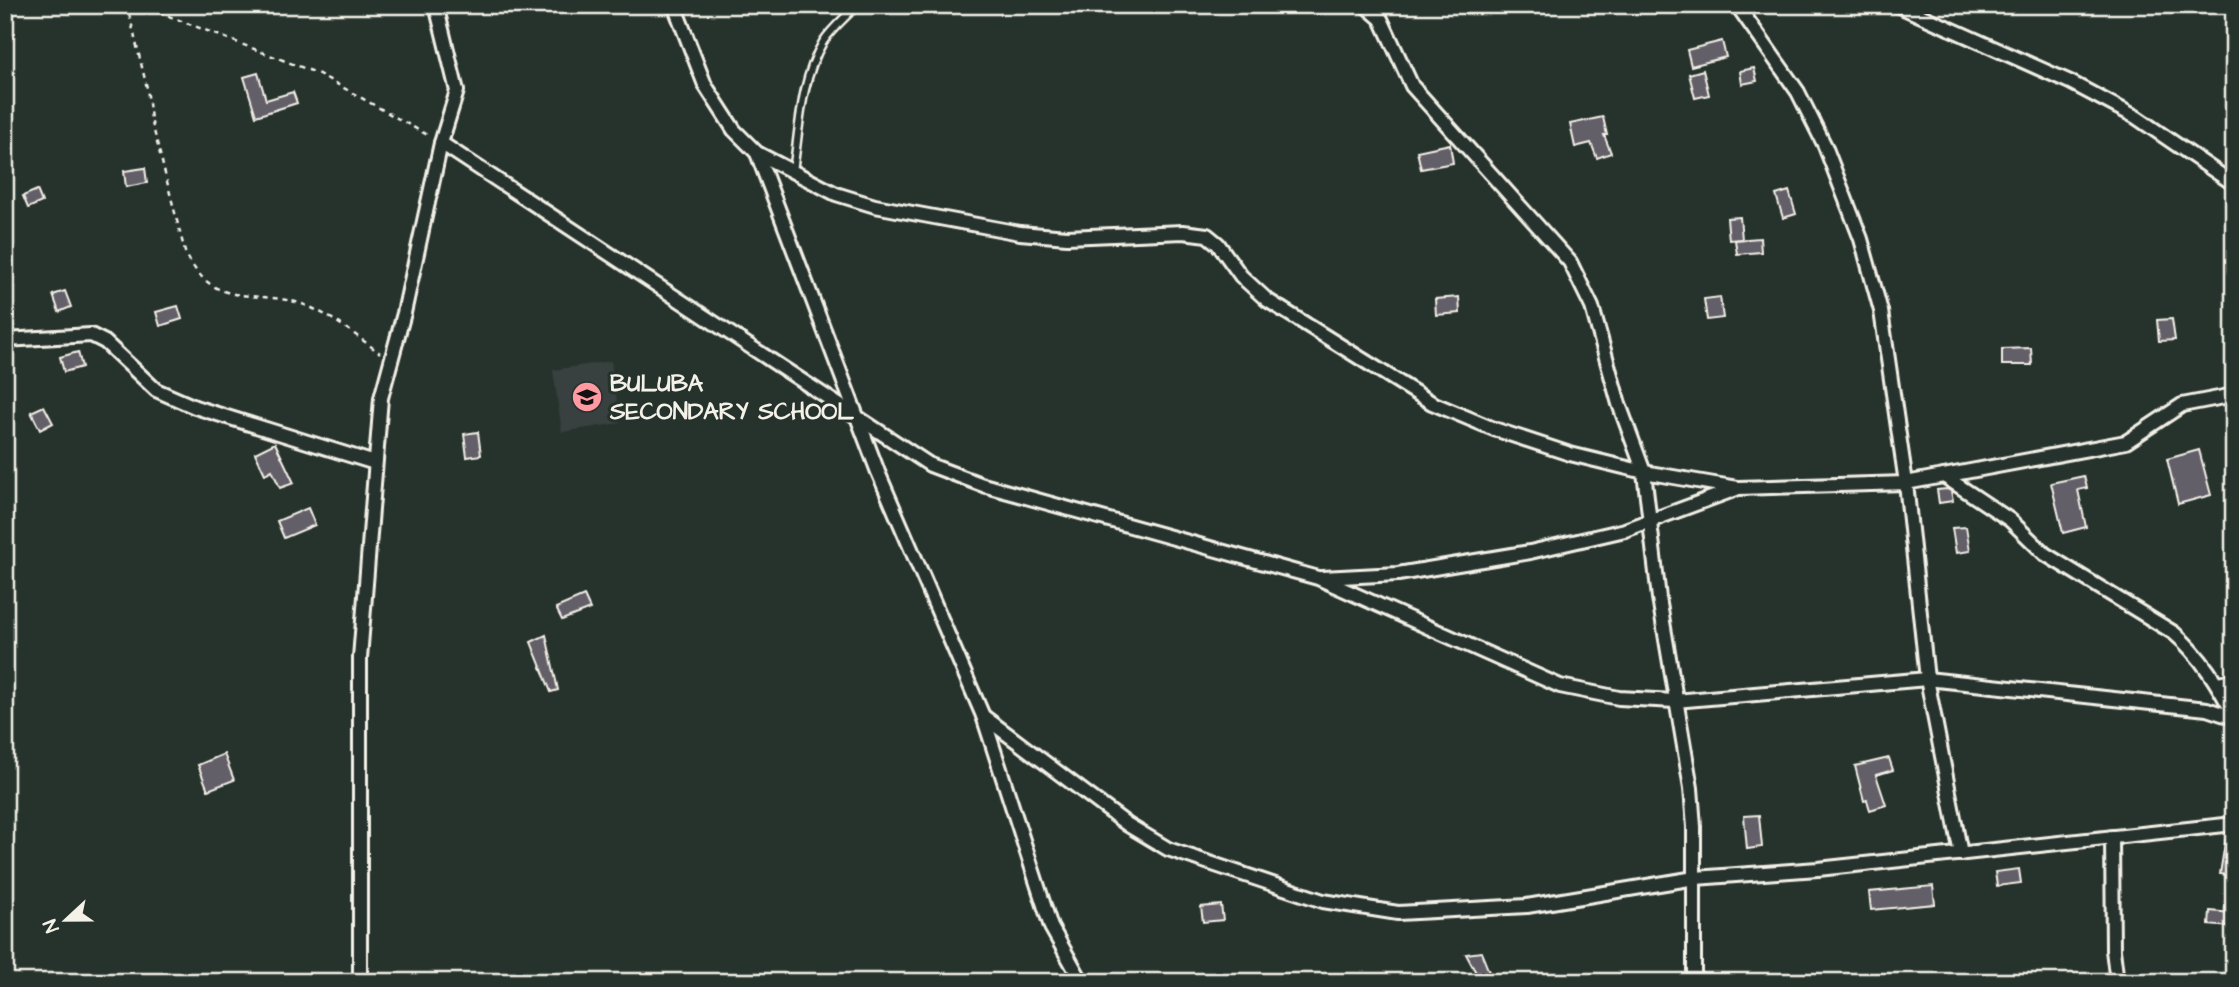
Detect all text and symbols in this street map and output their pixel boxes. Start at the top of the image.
place label: BULUBA SECONDARY SCHOOL [609,367,854,429]
school or university icon: BULUBA SECONDARY SCHOOL [570,380,604,414]
north arrow [32,886,102,956]
text: N [37,915,66,936]

